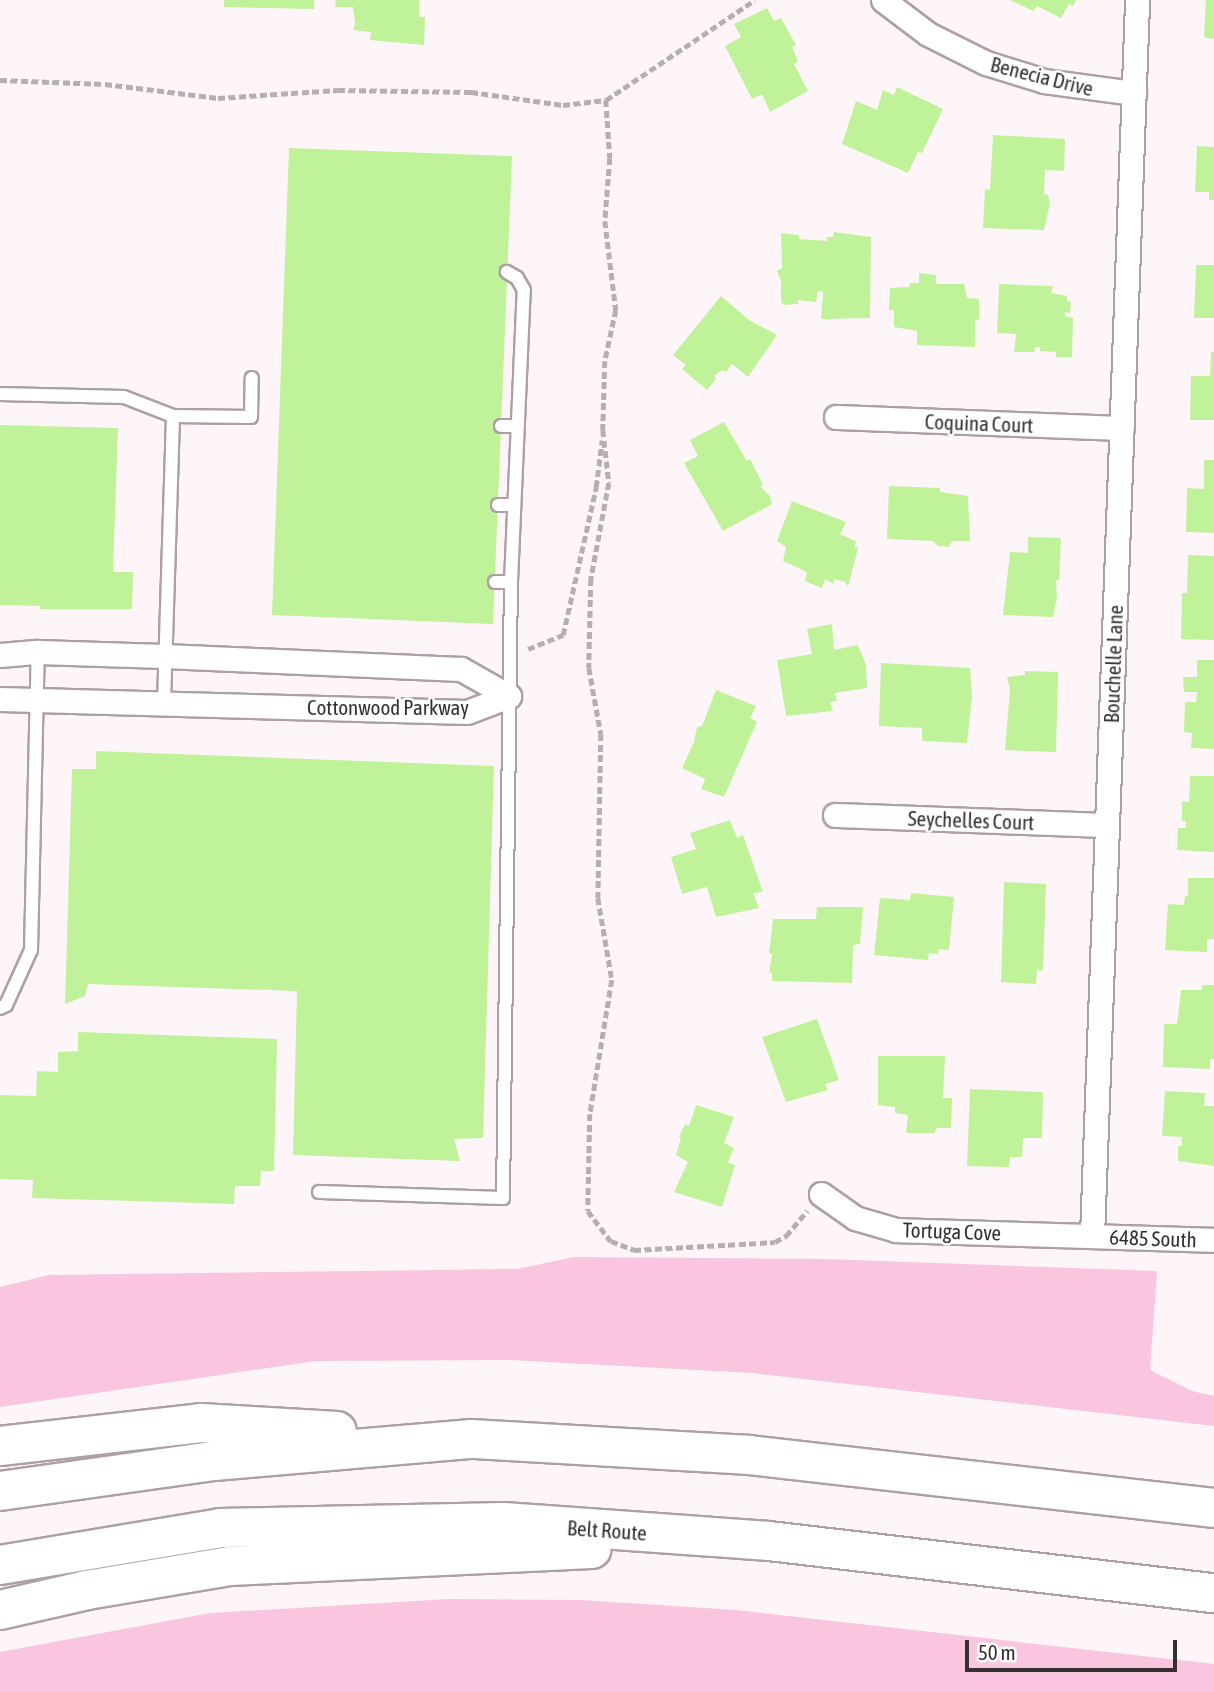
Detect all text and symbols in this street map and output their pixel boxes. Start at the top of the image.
street label: Benecia Drive [988,51,1096,101]
street label: Coquina Court [924,409,1034,437]
street label: Bouchelle Lane [1098,604,1128,724]
street label: Cottonwood Parkway [307,694,469,720]
street label: Seychelles Court [907,805,1035,835]
street label: Tortuga Cove [902,1217,1002,1245]
street label: 6485 South [1109,1224,1197,1252]
street label: Belt Route [566,1515,648,1545]
scale bar [969,1626,1181,1670]
text: 50 m [978,1640,1016,1664]

